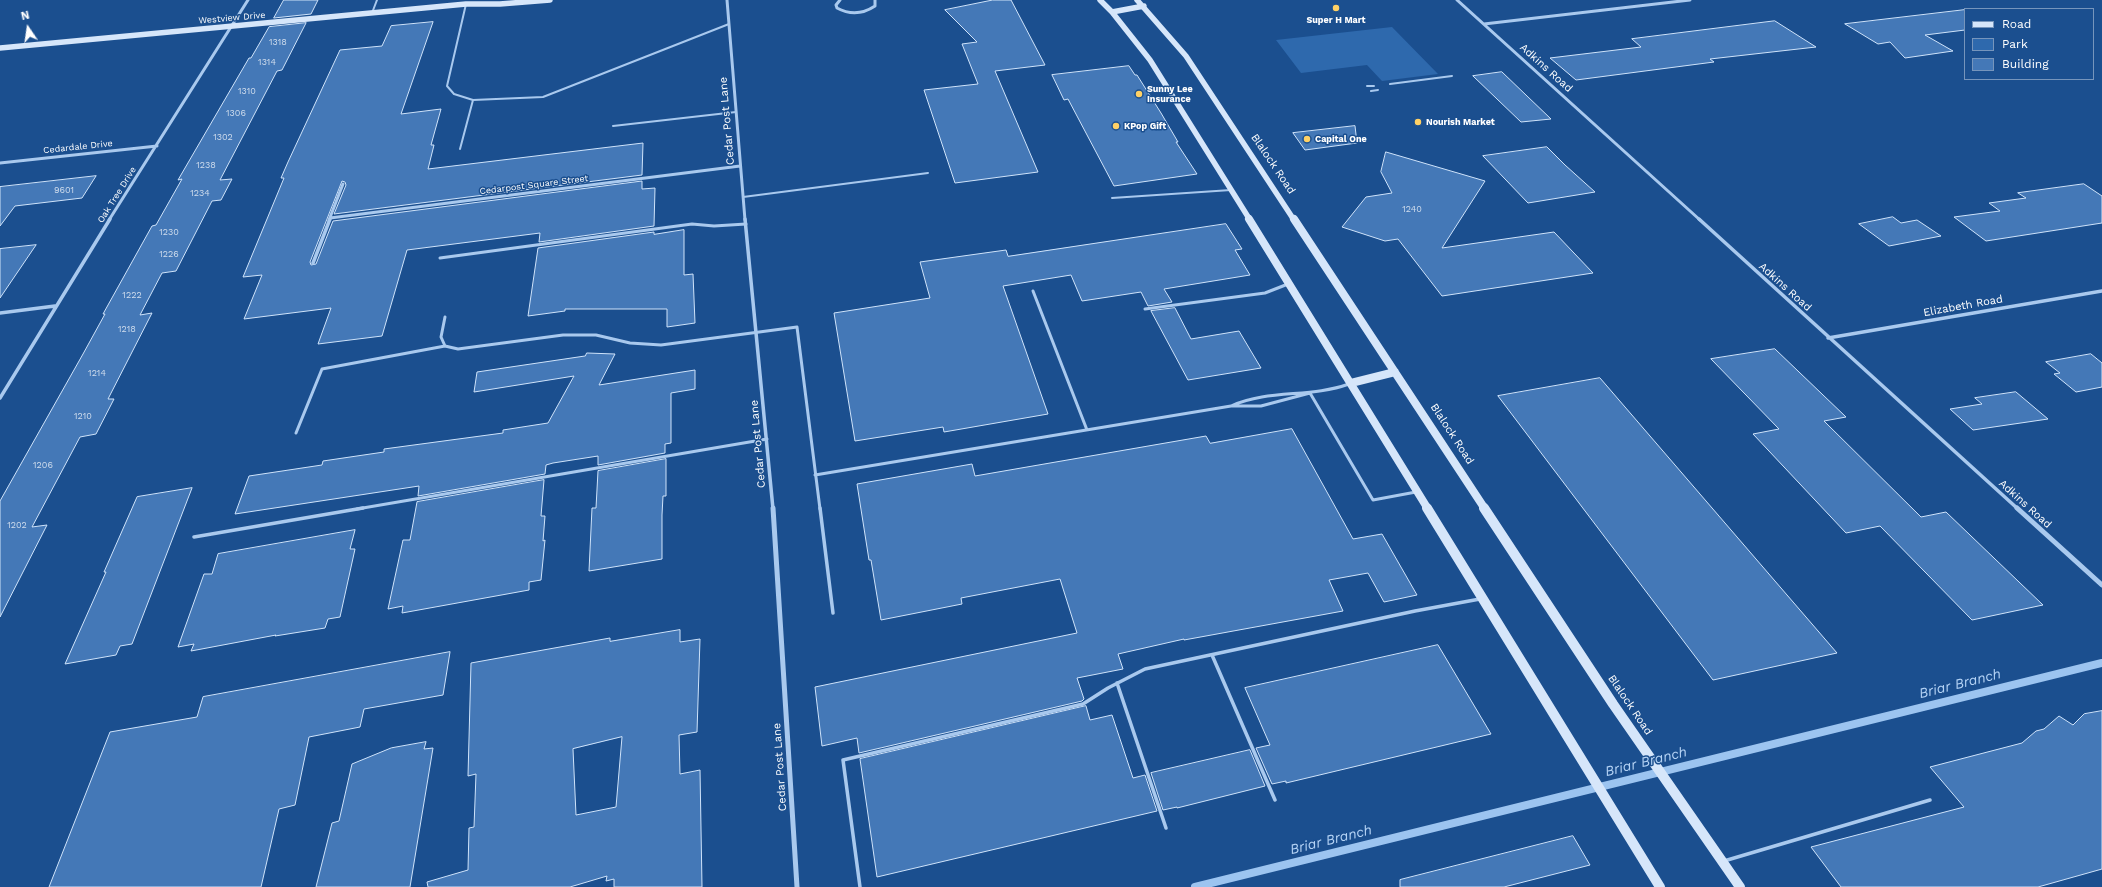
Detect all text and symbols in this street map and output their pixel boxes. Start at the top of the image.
marker: Super H Mart [1331,3,1341,13]
north arrow [8,8,48,48]
legend [1964,8,2094,80]
text: N [20,9,31,23]
street label: Westview Drive [198,10,266,26]
place label: Super H Mart [1307,15,1365,25]
text: Road [2002,17,2031,31]
house number: 1318 [269,37,287,47]
text: Park [2002,37,2028,51]
street label: Adkins Road [1517,41,1575,95]
house number: 1314 [258,57,276,67]
text: Building [2002,57,2049,71]
street label: Cedar Post Lane [717,76,737,166]
place label: Sunny Lee Insurance [1147,84,1193,105]
house number: 1310 [238,86,256,96]
marker: Sunny Lee Insurance [1134,89,1144,99]
house number: 1306 [226,108,246,118]
marker: Nourish Market [1413,117,1423,127]
place label: Nourish Market [1426,117,1495,127]
marker: KPop Gift [1111,121,1121,131]
place label: KPop Gift [1124,121,1166,131]
street label: Blalock Road [1248,131,1298,197]
house number: 1302 [213,132,233,142]
marker: Capital One [1302,134,1312,144]
place label: Capital One [1315,134,1367,144]
street label: Cedardale Drive [43,138,113,156]
house number: 1238 [196,160,216,170]
street label: Oak Tree Drive [95,165,139,225]
street label: Cedarpost Square Street [479,173,589,197]
house number: 9601 [54,185,74,195]
house number: 1234 [190,188,210,198]
house number: 1240 [1402,204,1422,214]
house number: 1230 [159,227,179,237]
house number: 1226 [159,249,179,259]
street label: Adkins Road [1756,260,1814,314]
house number: 1222 [122,290,142,300]
street label: Elizabeth Road [1922,293,2004,319]
house number: 1218 [118,324,136,334]
house number: 1214 [88,368,106,378]
street label: Cedar Post Lane [748,399,768,489]
street label: Blalock Road [1427,401,1477,467]
house number: 1210 [74,411,92,421]
house number: 1206 [33,460,53,470]
street label: Adkins Road [1996,477,2054,531]
house number: 1202 [7,520,27,530]
water label: Briar Branch [1917,666,2003,702]
street label: Blalock Road [1605,672,1655,738]
street label: Cedar Post Lane [770,722,790,812]
water label: Briar Branch [1603,744,1689,780]
water label: Briar Branch [1288,822,1374,858]

